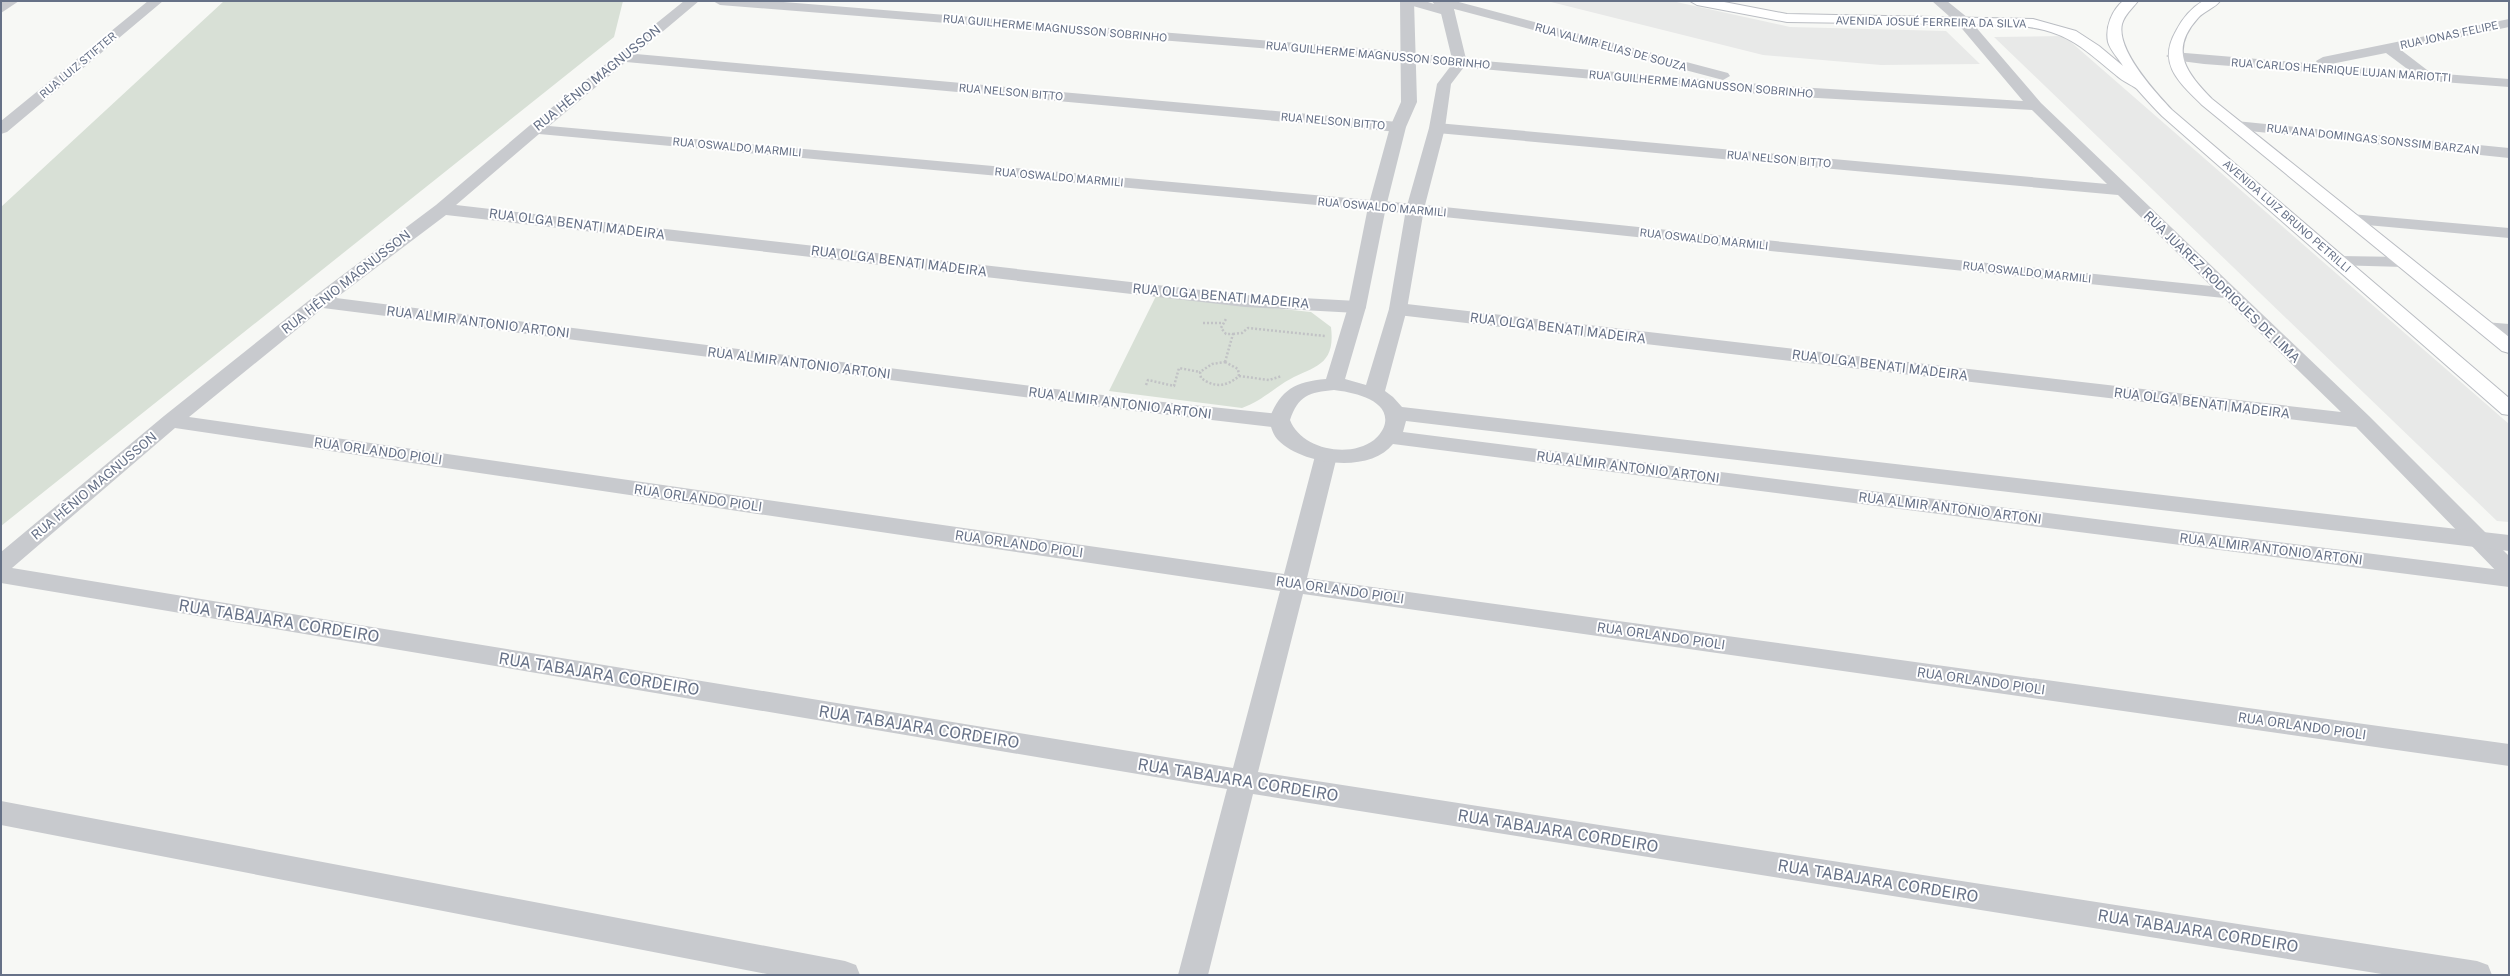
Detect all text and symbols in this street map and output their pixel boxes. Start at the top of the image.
street label: RUA GUILHERME MAGNUSSON SOBRINHO [942,12,1168,44]
street label: AVENIDA JOSUÉ FERREIRA DA SILVA [1835,13,2027,30]
street label: RUA JONAS FELIPE [2399,19,2499,51]
street label: RUA VALMIR ELIAS DE SOUZA [1534,21,1689,73]
street label: RUA HÊNIO MAGNUSSON [530,22,664,134]
street label: RUA LUIZ STIFTER [37,29,119,101]
street label: RUA GUILHERME MAGNUSSON SOBRINHO [1265,39,1491,71]
street label: RUA CARLOS HENRIQUE LUJAN MARIOTTI [2231,56,2451,84]
street label: RUA GUILHERME MAGNUSSON SOBRINHO [1588,68,1814,100]
street label: RUA NELSON BITTO [958,81,1064,103]
street label: RUA NELSON BITTO [1280,110,1386,132]
street label: RUA ANA DOMINGAS SONSSIM BARZAN [2266,122,2480,156]
street label: RUA OSWALDO MARMILI [672,135,802,159]
street label: RUA NELSON BITTO [1726,148,1832,170]
street label: AVENIDA LUIZ BRUNO PETRILLI [2221,157,2353,275]
street label: RUA OSWALDO MARMILI [994,165,1124,189]
street label: RUA OSWALDO MARMILI [1317,195,1447,219]
street label: RUA OLGA BENATI MADEIRA [488,206,666,242]
street label: RUA JUAREZ RODRIGUES DE LIMA [2141,208,2303,366]
street label: RUA OSWALDO MARMILI [1639,226,1769,252]
street label: RUA HÊNIO MAGNUSSON [279,227,413,337]
street label: RUA OLGA BENATI MADEIRA [810,243,988,279]
street label: RUA OSWALDO MARMILI [1962,259,2092,285]
street label: RUA OLGA BENATI MADEIRA [1132,281,1310,311]
street label: RUA ALMIR ANTONIO ARTONI [386,303,570,341]
street label: RUA OLGA BENATI MADEIRA [1469,310,1647,346]
street label: RUA ALMIR ANTONIO ARTONI [707,344,891,382]
street label: RUA OLGA BENATI MADEIRA [1791,347,1969,383]
street label: RUA ALMIR ANTONIO ARTONI [1028,384,1212,422]
street label: RUA OLGA BENATI MADEIRA [2113,385,2291,421]
street label: RUA HÊNIO MAGNUSSON [28,429,160,543]
street label: RUA ORLANDO PIOLI [313,435,443,467]
street label: RUA ALMIR ANTONIO ARTONI [1536,448,1720,486]
street label: RUA ORLANDO PIOLI [633,482,763,514]
street label: RUA ALMIR ANTONIO ARTONI [1858,489,2042,527]
street label: RUA ORLANDO PIOLI [954,528,1084,560]
street label: RUA ALMIR ANTONIO ARTONI [2179,530,2363,568]
street label: RUA ORLANDO PIOLI [1275,574,1405,606]
street label: RUA TABAJARA CORDEIRO [177,596,381,646]
street label: RUA ORLANDO PIOLI [1596,620,1726,652]
street label: RUA TABAJARA CORDEIRO [497,649,701,699]
street label: RUA ORLANDO PIOLI [1916,665,2046,697]
street label: RUA TABAJARA CORDEIRO [817,702,1021,752]
street label: RUA ORLANDO PIOLI [2237,710,2367,742]
street label: RUA TABAJARA CORDEIRO [1136,755,1340,805]
street label: RUA TABAJARA CORDEIRO [1456,806,1660,856]
street label: RUA TABAJARA CORDEIRO [1776,856,1980,906]
street label: RUA TABAJARA CORDEIRO [2096,906,2300,956]

